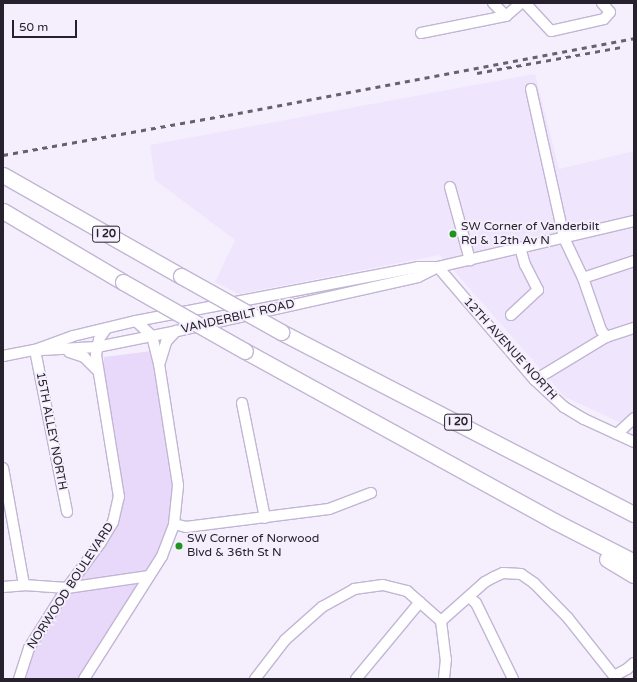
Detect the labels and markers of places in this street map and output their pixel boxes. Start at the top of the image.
place label: SW Corner of Vanderbilt Rd & 12th Av N [461,220,599,248]
marker: SW Corner of Vanderbilt Rd & 12th Av N [448,229,458,239]
place label: SW Corner of Norwood Blvd & 36th St N [187,532,319,560]
marker: SW Corner of Norwood Blvd & 36th St N [174,541,184,551]

